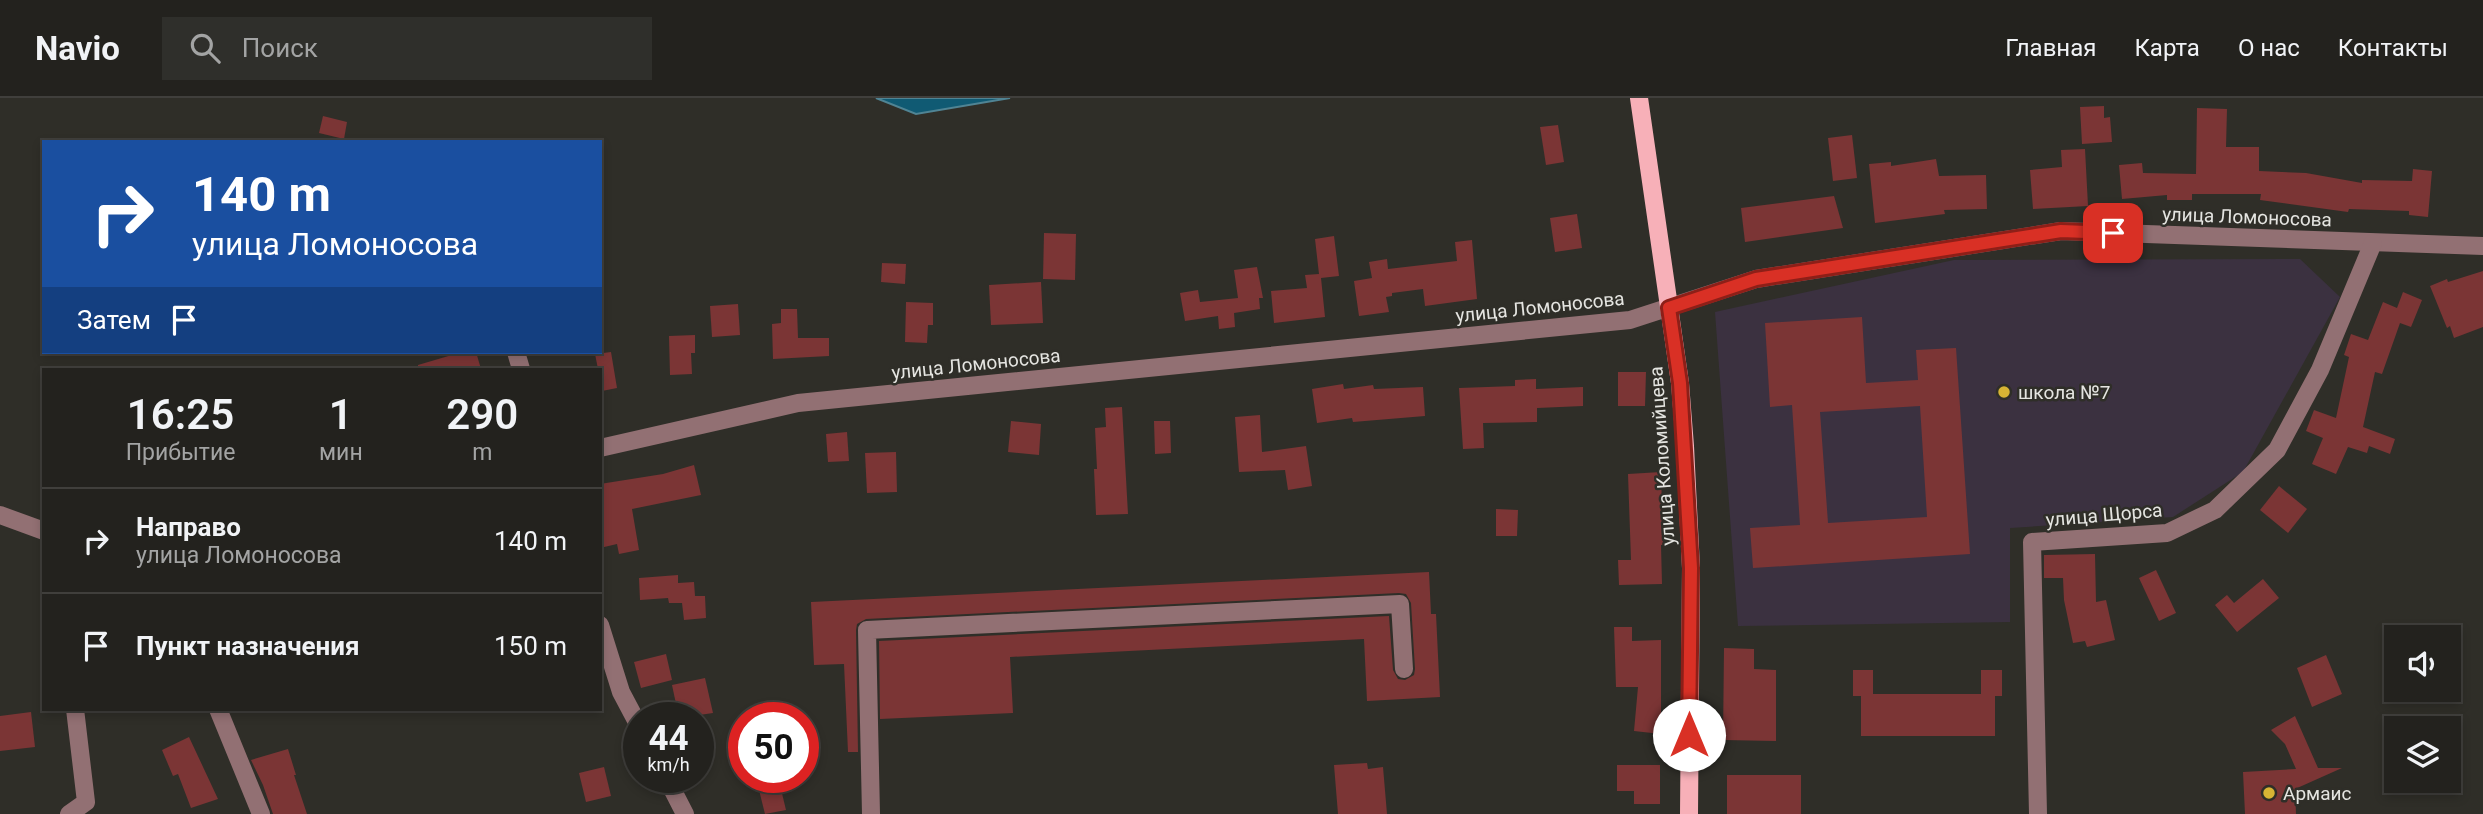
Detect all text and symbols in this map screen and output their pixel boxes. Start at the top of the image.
search box [162,17,652,80]
text: Navio [35,29,120,68]
icon: search [186,29,224,67]
text: Поиск [242,33,318,63]
text: Главная [2005,34,2096,62]
text: Карта [2134,34,2200,62]
text: О нас [2238,34,2300,62]
text: Контакты [2338,34,2448,62]
text: 140 m [192,166,331,223]
icon: right [77,168,168,259]
pin [2083,203,2143,263]
street label: улица Ломоносова [2162,203,2332,231]
icon: arrive [2094,214,2132,252]
text: улица Ломоносова [192,225,478,263]
street label: улица Ломоносова [1454,287,1626,327]
icon: arrive [165,301,203,339]
text: Затем [77,305,151,335]
street label: улица Ломоносова [890,344,1062,384]
street label: улица Коломийцева [1644,365,1680,547]
place label: школа №7 [2018,381,2110,404]
marker: школа №7 [1996,384,2012,400]
text: 16:25 [127,390,234,439]
text: 1 [329,390,353,439]
text: 290 [446,390,518,439]
text: Прибытие [126,439,235,466]
text: мин [319,439,363,466]
text: m [472,439,492,466]
street label: улица Щорса [2045,498,2163,532]
text: Направо [136,512,241,542]
icon: right [77,522,115,560]
text: 140 m [494,526,567,556]
text: улица Ломоносова [136,542,342,569]
map controls [2384,625,2461,793]
button: sound [2384,625,2461,702]
icon: arrive [77,627,115,665]
text: Пункт назначения [136,631,360,661]
text: 150 m [494,631,567,661]
position arrow [1652,698,1726,772]
speed limit sign: 50 [728,702,819,793]
button: layers [2384,716,2461,793]
text: 44 [648,718,689,759]
text: km/h [647,754,690,775]
place label: Армаис [2283,782,2351,805]
marker: Армаис [2261,785,2277,801]

